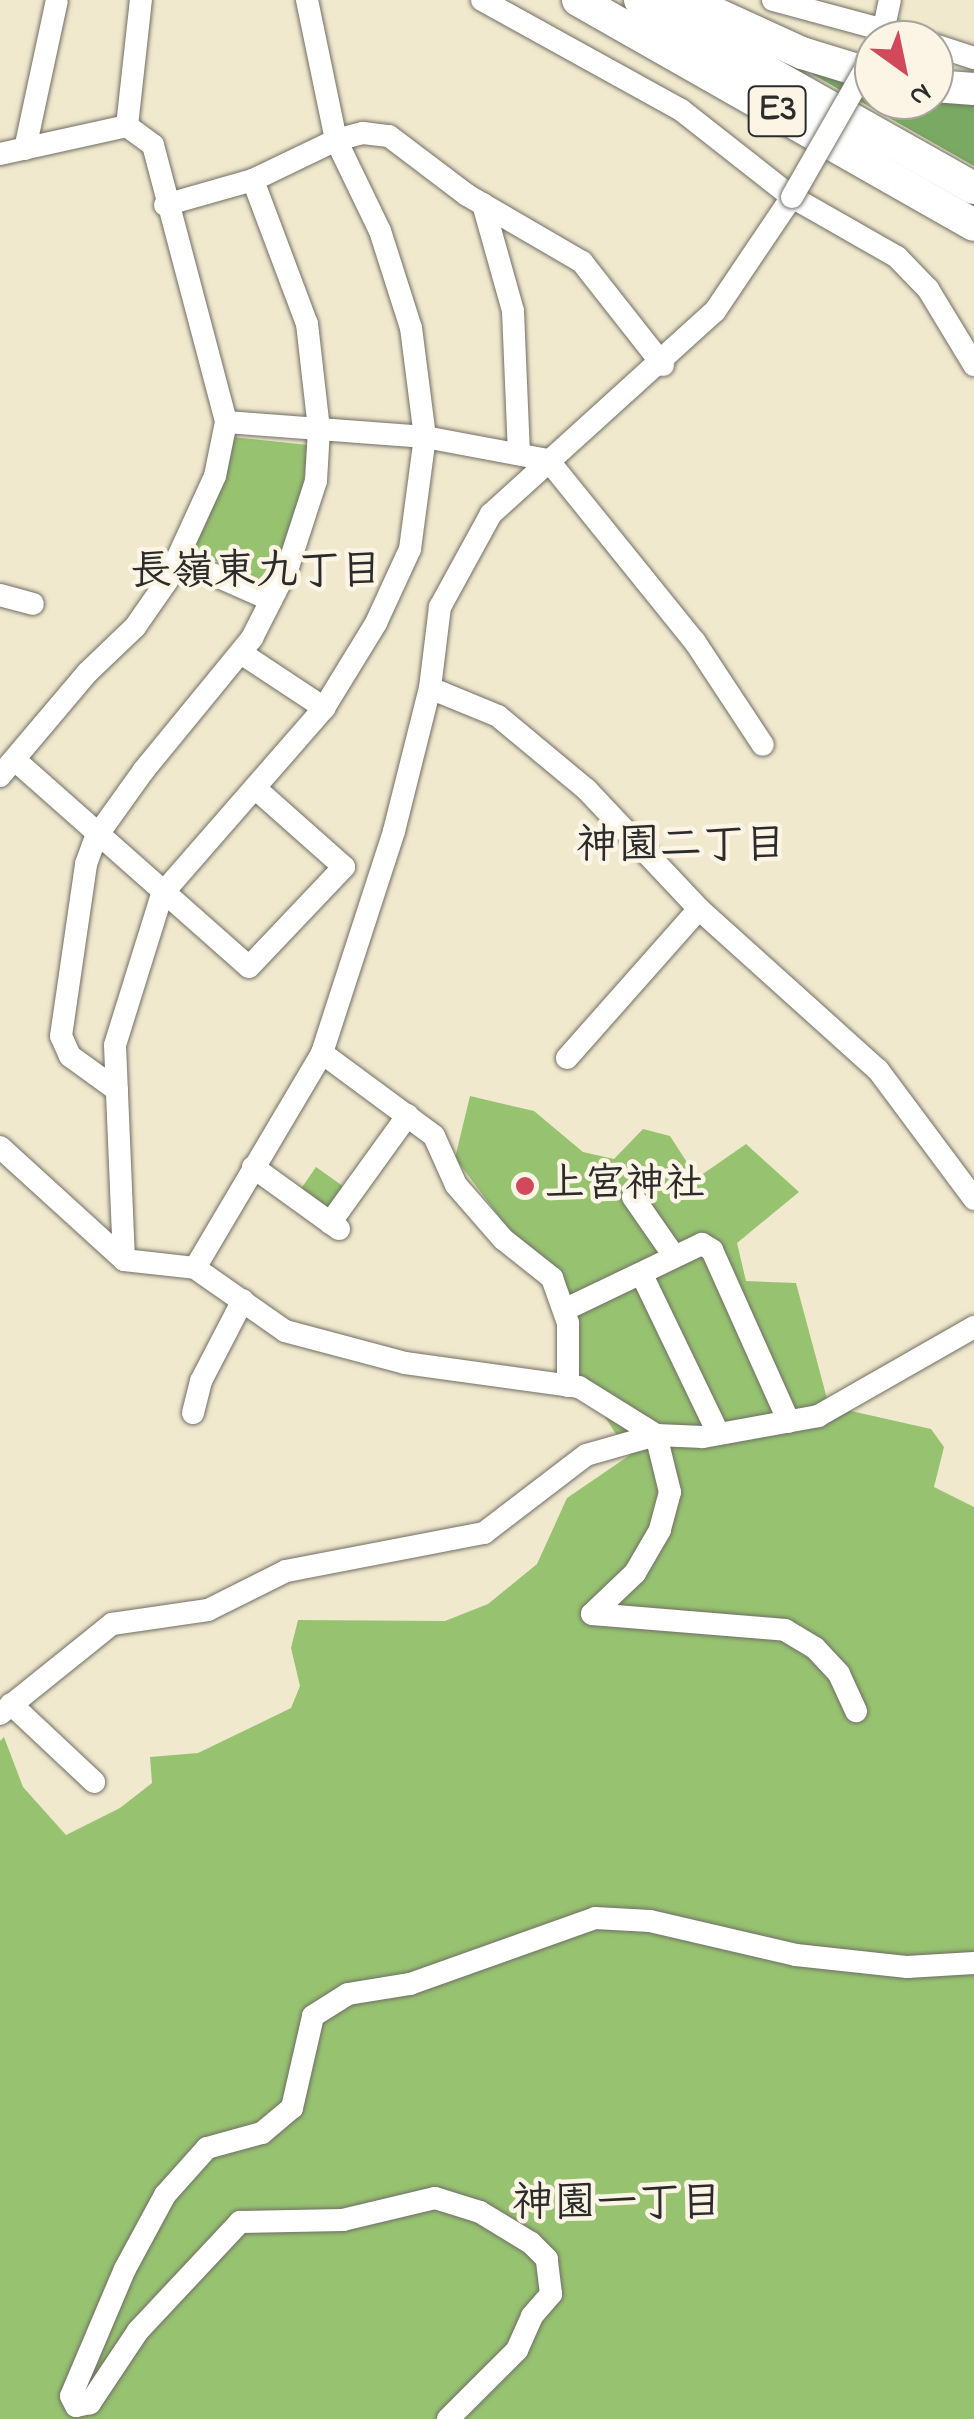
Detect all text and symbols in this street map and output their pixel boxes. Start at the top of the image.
north arrow [854,20,954,120]
text: N [900,72,939,116]
road number: E3 [747,78,807,144]
district label: 長嶺東九丁目 [130,548,382,598]
district label: 神園二丁目 [576,822,786,872]
place label: 上宮神社 [545,1162,705,1210]
marker: 上宮神社 [514,1175,536,1197]
district label: 神園一丁目 [512,2180,722,2230]

